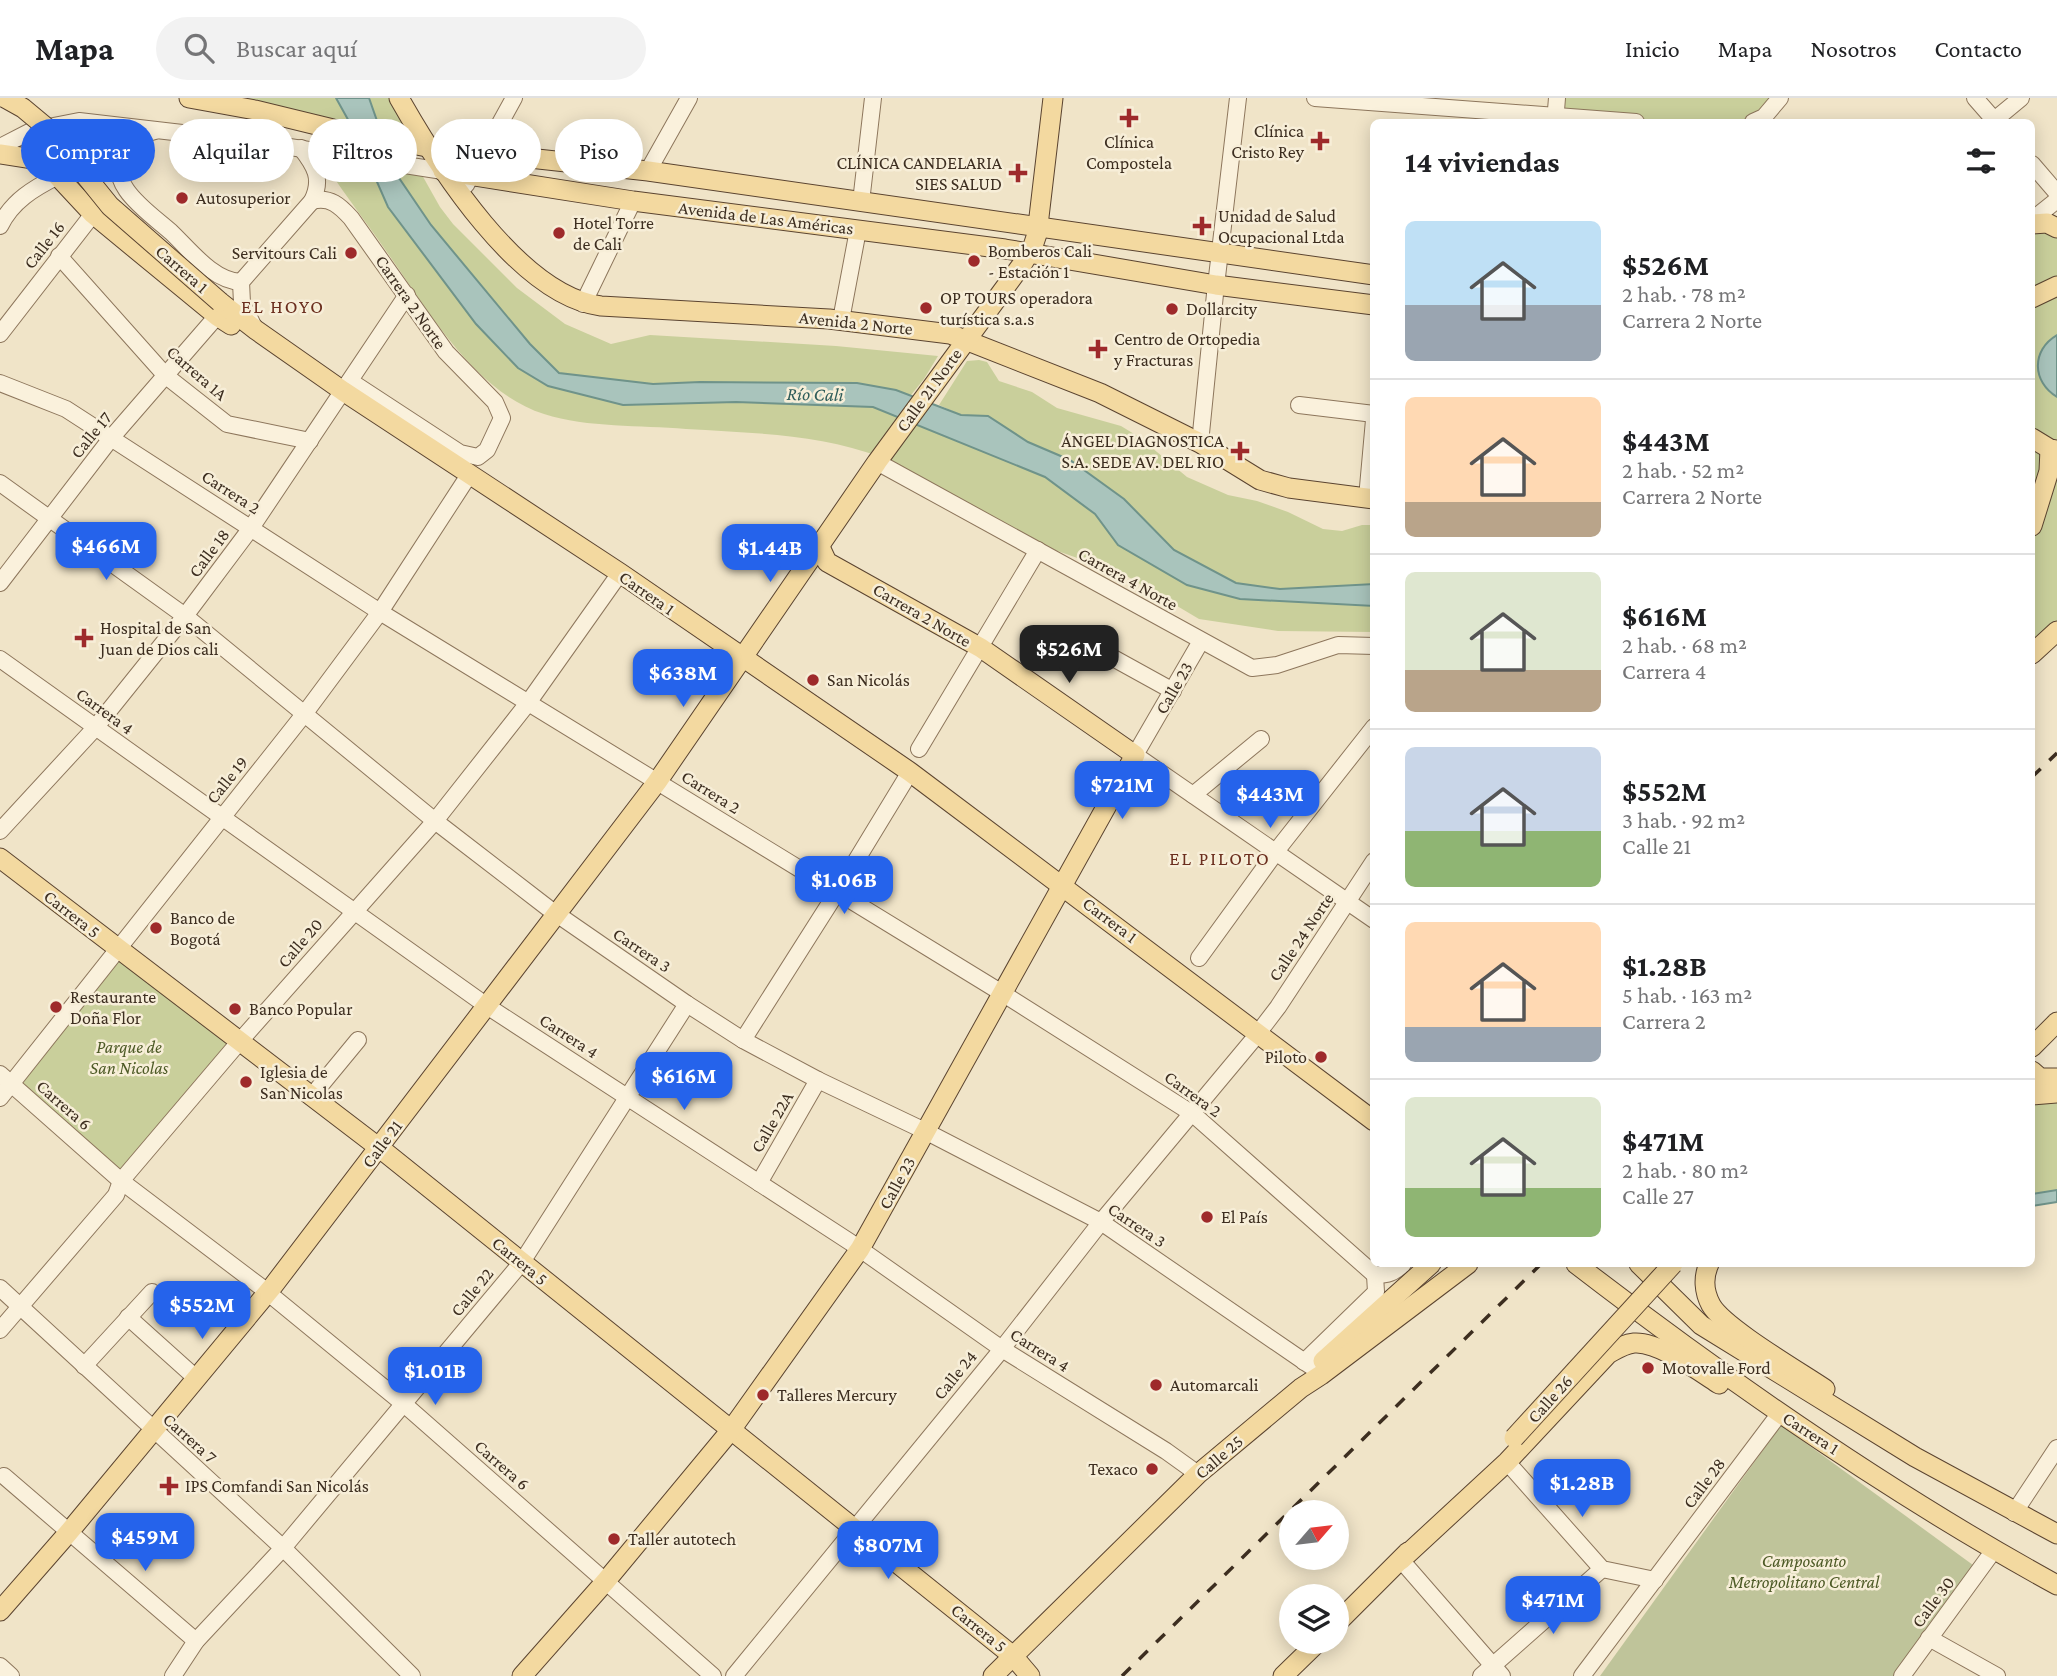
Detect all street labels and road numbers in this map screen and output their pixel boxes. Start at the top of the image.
street label: Avenida de Las Américas [677,197,855,239]
street label: Calle 16 [19,217,69,273]
street label: Carrera 1 [152,241,212,297]
street label: Carrera 2 Norte [371,251,451,353]
street label: Avenida 2 Norte [798,307,914,339]
street label: Carrera 1A [163,341,232,405]
street label: Calle 21 Norte [892,344,966,436]
street label: Calle 17 [66,408,116,462]
street label: Carrera 2 [198,466,264,518]
street label: Calle 18 [184,525,234,581]
street label: Carrera 4 Norte [1075,544,1181,615]
street label: Carrera 1 [615,567,679,619]
street label: Carrera 2 Norte [870,579,975,651]
street label: Calle 23 [1151,658,1197,718]
street label: Carrera 4 [72,683,138,739]
street label: Calle 19 [202,752,252,808]
street label: Carrera 2 [678,766,744,818]
street label: Carrera 5 [40,886,104,942]
street label: Calle 24 Norte [1264,889,1338,985]
street label: Carrera 1 [1079,893,1141,947]
street label: Calle 20 [273,914,327,972]
street label: Carrera 3 [609,923,675,977]
street label: Carrera 4 [536,1010,602,1062]
street label: Carrera 2 [1161,1067,1225,1121]
street label: Carrera 6 [33,1076,95,1134]
street label: Calle 22A [747,1087,798,1156]
street label: Calle 21 [358,1116,406,1172]
street label: Calle 23 [875,1153,919,1213]
street label: Carrera 3 [1104,1198,1170,1252]
street label: Carrera 5 [488,1233,552,1289]
street label: Calle 22 [446,1264,498,1320]
street label: Carrera 4 [1007,1324,1073,1376]
street label: Calle 24 [929,1346,981,1404]
street label: Calle 26 [1523,1371,1577,1427]
street label: Carrera 1 [1779,1407,1843,1459]
street label: Carrera 7 [159,1409,221,1467]
street label: Calle 25 [1191,1431,1247,1483]
street label: Carrera 6 [471,1436,533,1494]
street label: Calle 28 [1679,1454,1729,1512]
street label: Calle 30 [1907,1573,1959,1631]
street label: Carrera 5 [947,1600,1011,1656]

